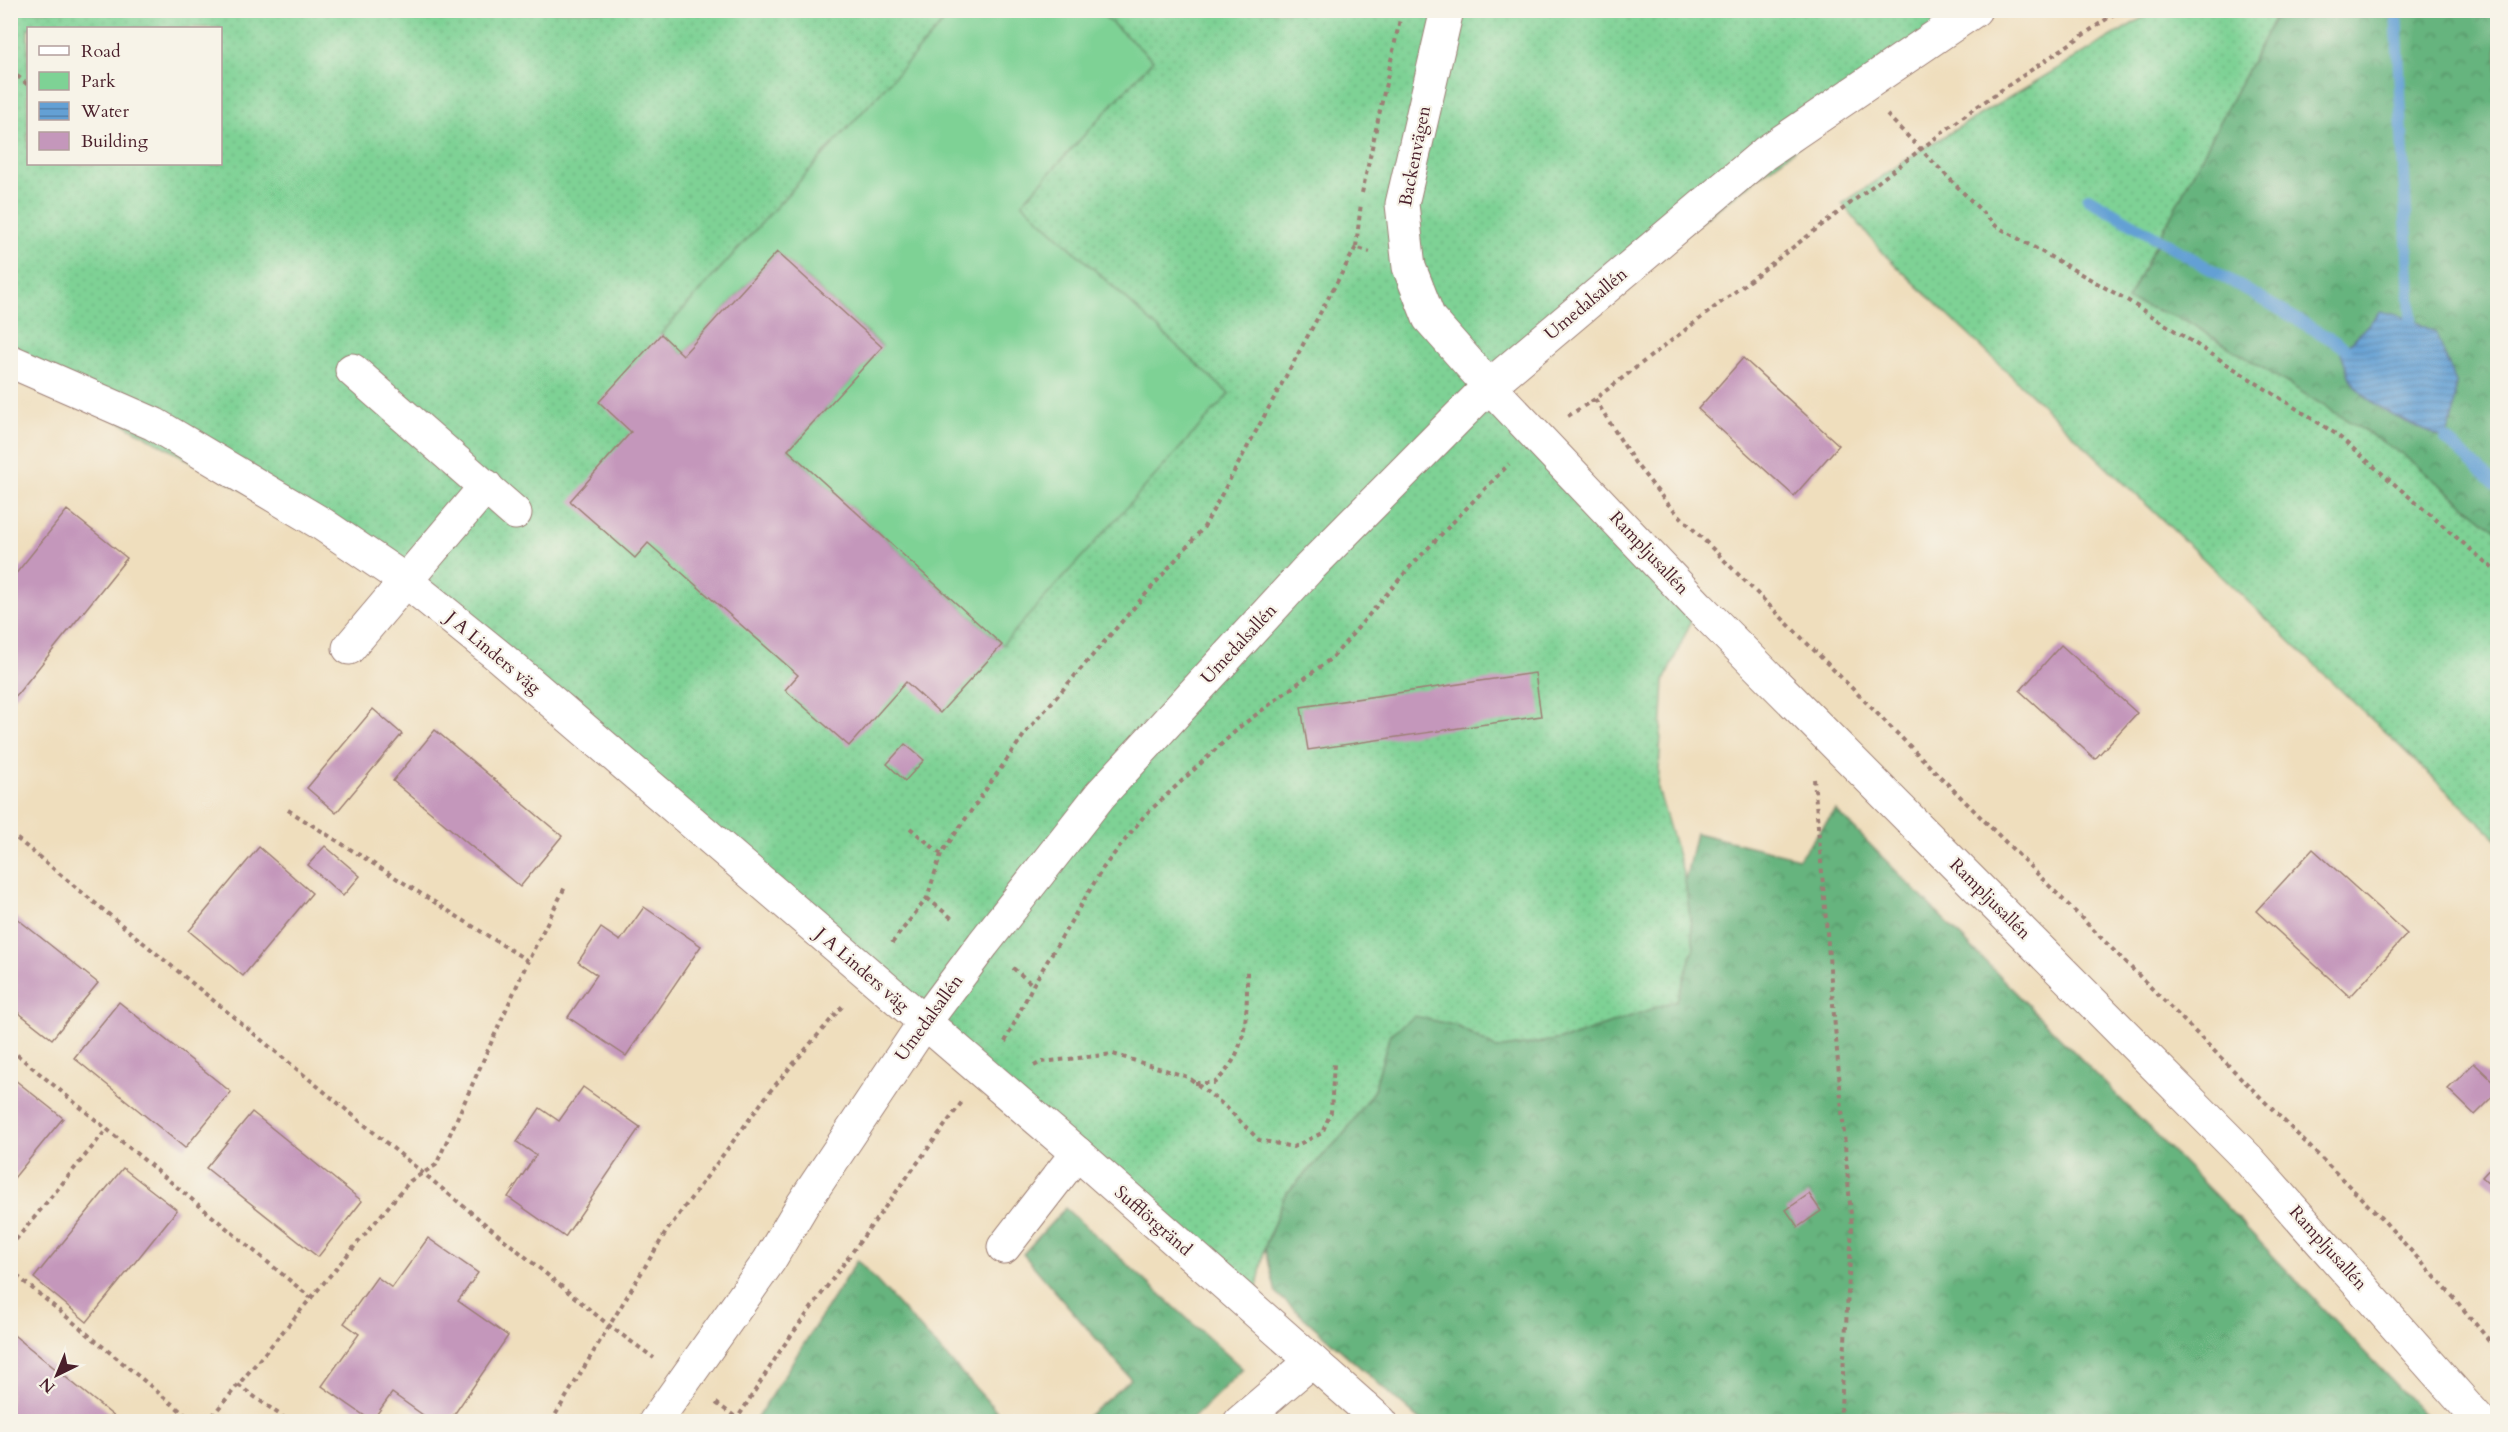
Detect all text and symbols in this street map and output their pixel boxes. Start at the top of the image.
legend [27,27,222,165]
text: Road [81,39,121,64]
text: Park [81,69,116,94]
text: Water [80,99,130,124]
street label: Backenvägen [1393,103,1437,208]
text: Building [81,129,149,154]
street label: Umedalsallén [1539,261,1633,346]
street label: Rampljusallén [1604,506,1695,601]
street label: Umedalsallén [1195,598,1283,690]
street label: J A Linders väg [438,604,547,701]
street label: Rampljusallén [1944,853,2037,946]
street label: J A Linders väg [807,920,915,1018]
street label: Umedalsallén [889,969,969,1066]
street label: Sufflörgränd [1109,1180,1197,1262]
street label: Rampljusallén [2283,1200,2373,1296]
north arrow [27,1345,87,1405]
text: N [35,1372,60,1398]

